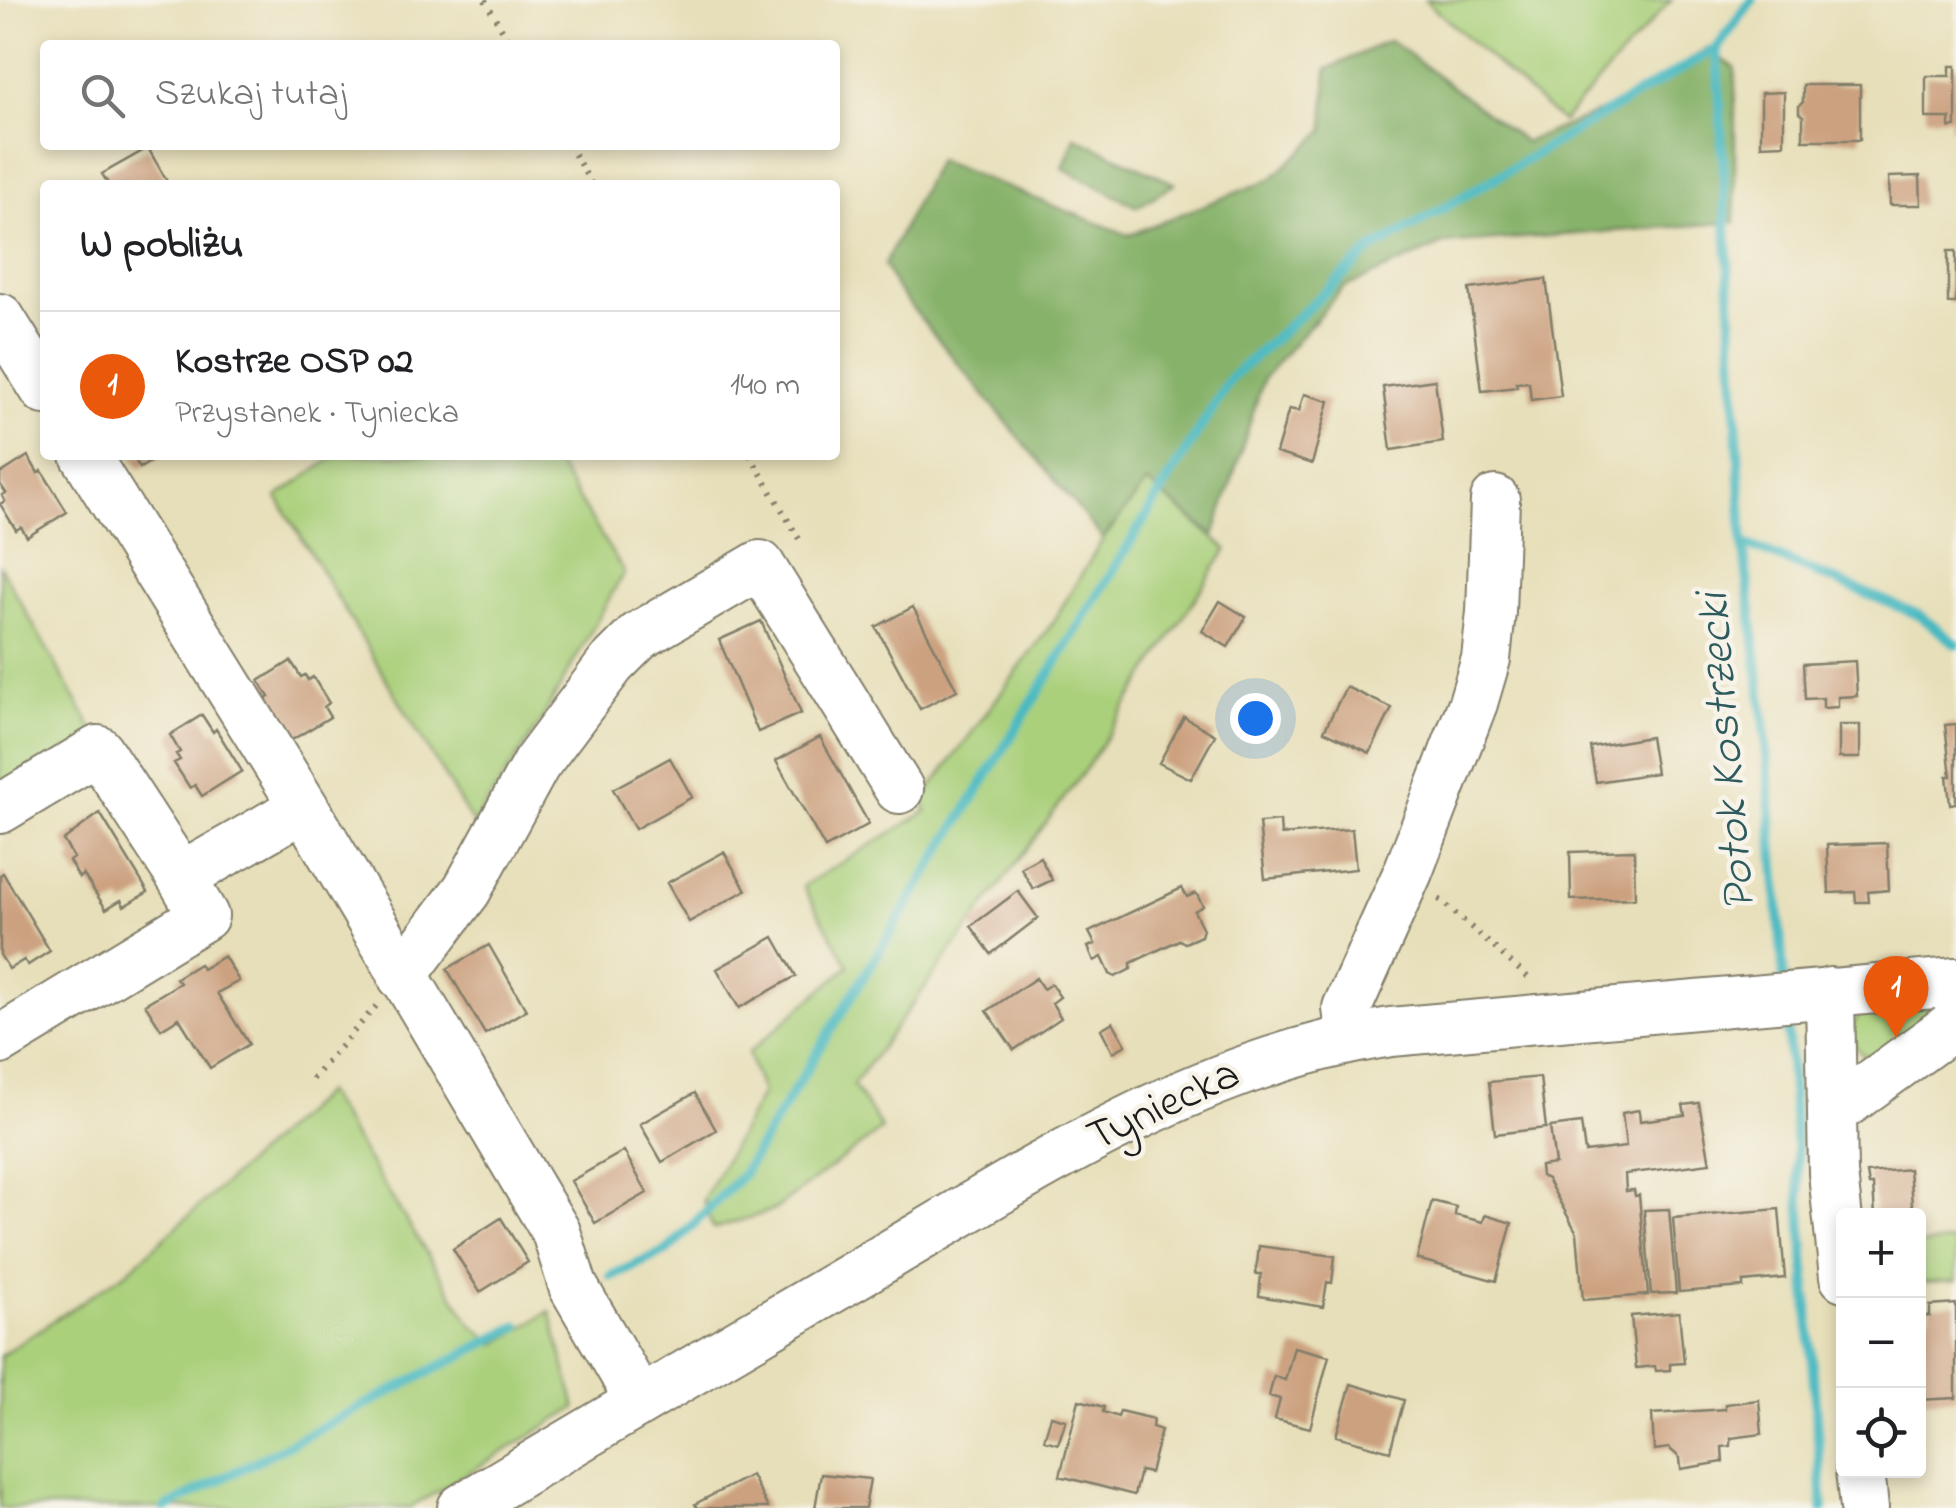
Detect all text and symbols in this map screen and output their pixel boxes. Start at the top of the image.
search box [40,40,840,150]
text: Szukaj tutaj [155,67,346,123]
icon: search [75,68,130,123]
text: W pobliżu [80,215,244,276]
text: Kostrze OSP 02 [175,335,413,391]
text: 1 [107,363,118,410]
text: 140 m [730,363,800,410]
text: Przystanek · Tyniecka [175,391,459,438]
water label: Potok Kostrzecki [1679,586,1777,914]
your location [1230,693,1281,744]
pin: 1 [1864,956,1928,1038]
street label: Tyniecka [1077,1043,1251,1171]
map controls [1836,1208,1926,1478]
button: + [1836,1208,1926,1298]
button: − [1836,1298,1926,1388]
button: locate [1836,1388,1926,1478]

